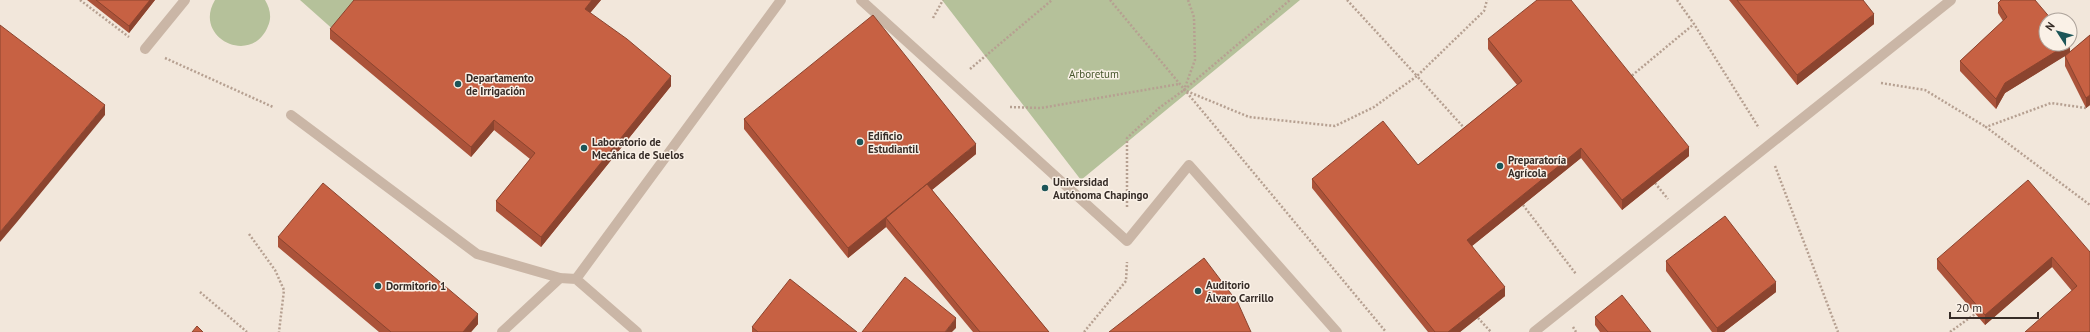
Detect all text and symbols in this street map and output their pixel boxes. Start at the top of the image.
north arrow [2038,12,2078,52]
text: N [2042,19,2058,33]
park label: Arboretum [1069,67,1119,81]
place label: Departamento de Irrigación [466,71,534,98]
marker: Departamento de Irrigación [453,79,463,89]
place label: Edificio Estudiantil [868,129,919,156]
place label: Laboratorio de Mecánica de Suelos [592,135,684,162]
marker: Edificio Estudiantil [855,137,865,147]
marker: Laboratorio de Mecánica de Suelos [579,143,589,153]
place label: Preparatoría Agrícola [1508,153,1566,180]
marker: Preparatoría Agrícola [1495,161,1505,171]
place label: Universidad Autónoma Chapingo [1053,175,1149,202]
marker: Universidad Autónoma Chapingo [1040,183,1050,193]
place label: Auditorio Álvaro Carrillo [1206,278,1274,305]
place label: Dormitorio 1 [386,279,446,293]
marker: Dormitorio 1 [373,281,383,291]
marker: Auditorio Álvaro Carrillo [1193,286,1203,296]
scale bar [1950,294,2038,320]
text: 20 m [1956,300,1982,315]

